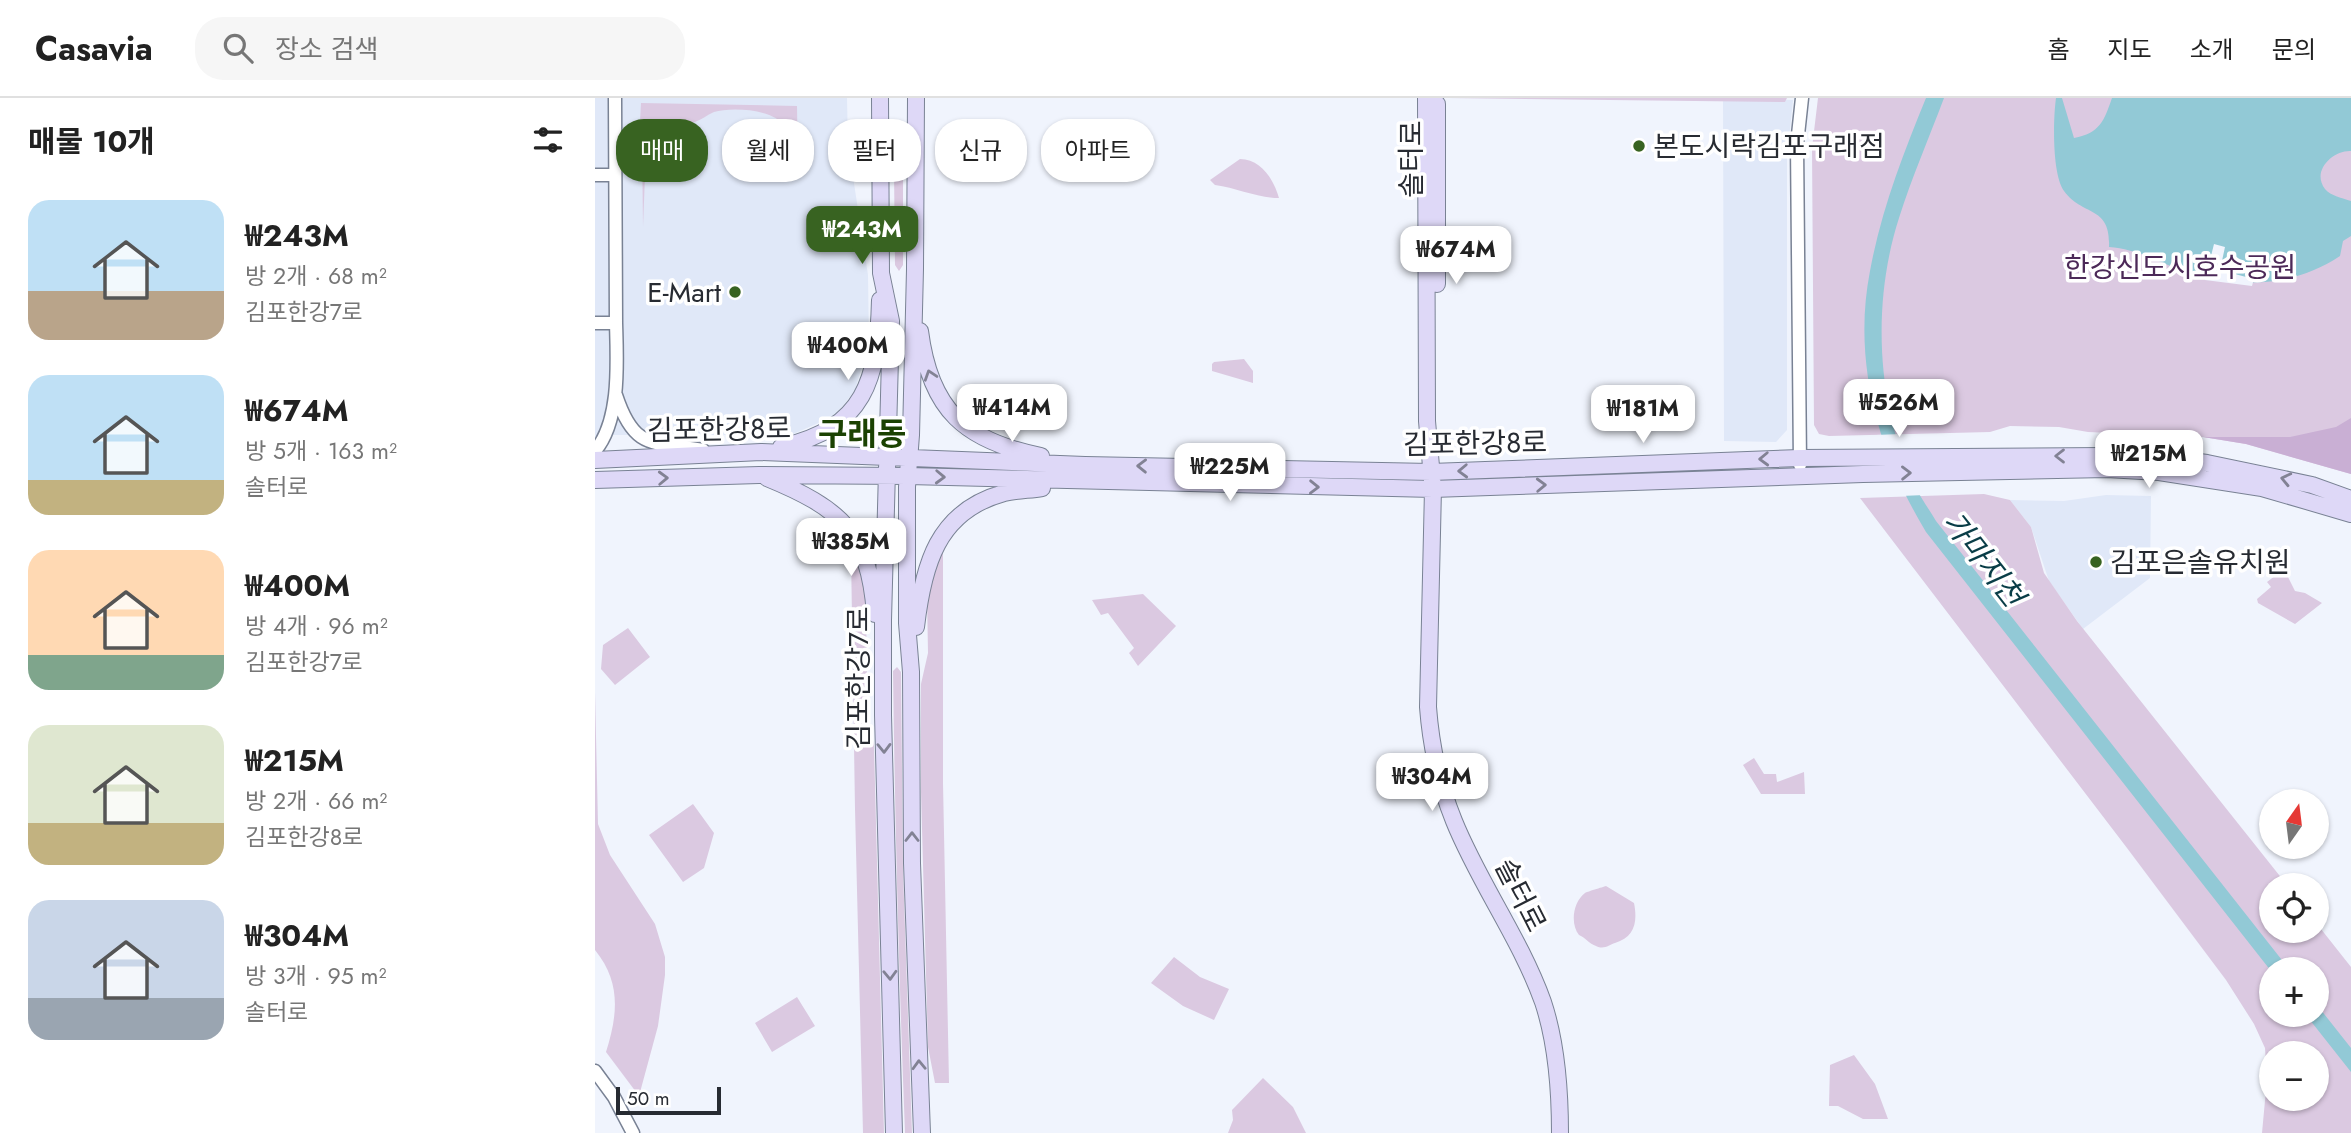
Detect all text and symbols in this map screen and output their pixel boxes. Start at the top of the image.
search box [195,17,685,80]
text: Casavia [35,25,153,72]
icon: search [219,29,257,67]
text: 장소 검색 [275,30,378,68]
text: 홈 [2047,32,2069,67]
text: 지도 [2107,32,2152,67]
text: 소개 [2190,32,2234,67]
text: 문의 [2272,32,2316,67]
chip: 매매 [616,119,708,182]
chip: 월세 [722,119,814,182]
chip: 필터 [828,119,921,182]
chip: 신규 [935,119,1027,182]
chip: 아파트 [1041,119,1155,182]
text: 매물 10개 [28,120,155,163]
street label: 솔터로 [1391,120,1432,198]
icon: filters [529,121,567,159]
place label: 본도시락김포구래점 [1653,126,1885,167]
marker: 본도시락김포구래점 [1631,138,1647,154]
pin: ₩243M [813,206,911,266]
text: ₩243M [822,212,902,246]
text: ₩243M [245,214,349,257]
pin: ₩674M [1407,226,1505,286]
icon: home [84,228,168,312]
text: ₩674M [1416,232,1496,266]
park label: 한강신도시호수공원 [2064,247,2296,288]
text: 방 2개 · 68 m² [245,259,387,293]
place label: E-Mart [647,272,721,313]
marker: E-Mart [727,284,743,300]
text: 김포한강7로 [245,295,363,329]
pin: ₩400M [799,322,897,382]
text: ₩400M [808,328,888,362]
one-way arrow [924,369,939,381]
pin: ₩526M [1850,380,1948,439]
pin: ₩414M [963,384,1061,444]
text: ₩526M [1859,385,1939,419]
pin: ₩181M [1594,386,1692,445]
text: ₩674M [245,389,349,432]
text: ₩414M [973,390,1051,424]
text: ₩181M [1607,391,1679,425]
icon: home [84,403,168,487]
street label: 김포한강8로 [647,408,791,451]
district label: 구래동 [818,411,906,457]
street label: 김포한강8로 [1403,422,1547,465]
pin: ₩215M [2100,430,2198,490]
text: 방 5개 · 163 m² [245,434,397,468]
text: ₩215M [2111,436,2187,470]
pin: ₩225M [1181,444,1279,503]
one-way arrow [2055,448,2065,464]
text: ₩225M [1190,449,1270,483]
one-way arrow [1758,452,1769,467]
one-way arrow [1137,458,1147,474]
one-way arrow [1457,463,1468,478]
one-way arrow [1901,465,1911,481]
text: 솔터로 [245,470,308,504]
one-way arrow [658,470,669,485]
one-way arrow [934,470,945,485]
one-way arrow [2280,473,2292,487]
one-way arrow [1536,478,1547,493]
one-way arrow [1309,479,1320,495]
water label: 가마지천 [1932,502,2036,618]
pin: ₩385M [802,518,900,578]
text: ₩385M [812,524,890,558]
place label: 김포은솔유치원 [2110,542,2290,583]
marker: 김포은솔유치원 [2088,554,2104,570]
text: ₩400M [245,564,350,607]
icon: home [84,578,168,662]
street label: 김포한강7로 [838,606,879,750]
text: 방 4개 · 96 m² [245,609,388,643]
text: 김포한강7로 [245,645,363,679]
text: ₩215M [245,739,344,782]
one-way arrow [876,743,892,754]
icon: home [84,753,168,837]
pin: ₩304M [1383,754,1481,813]
text: ₩304M [1392,759,1472,793]
text: 방 2개 · 66 m² [245,784,387,818]
north arrow [2259,789,2329,859]
map controls [2259,789,2329,1111]
text: 김포한강8로 [245,820,363,854]
one-way arrow [904,832,920,842]
street label: 솔터로 [1485,851,1556,939]
button: locate [2259,873,2329,943]
text: ₩304M [245,914,349,957]
icon: home [84,928,168,1012]
button: + [2259,957,2329,1027]
text: 방 3개 · 95 m² [245,959,387,993]
one-way arrow [882,970,897,981]
text: 솔터로 [245,995,308,1029]
button: − [2259,1041,2329,1111]
one-way arrow [912,1059,927,1070]
scale bar [616,1084,721,1116]
text: 50 m [627,1085,670,1112]

